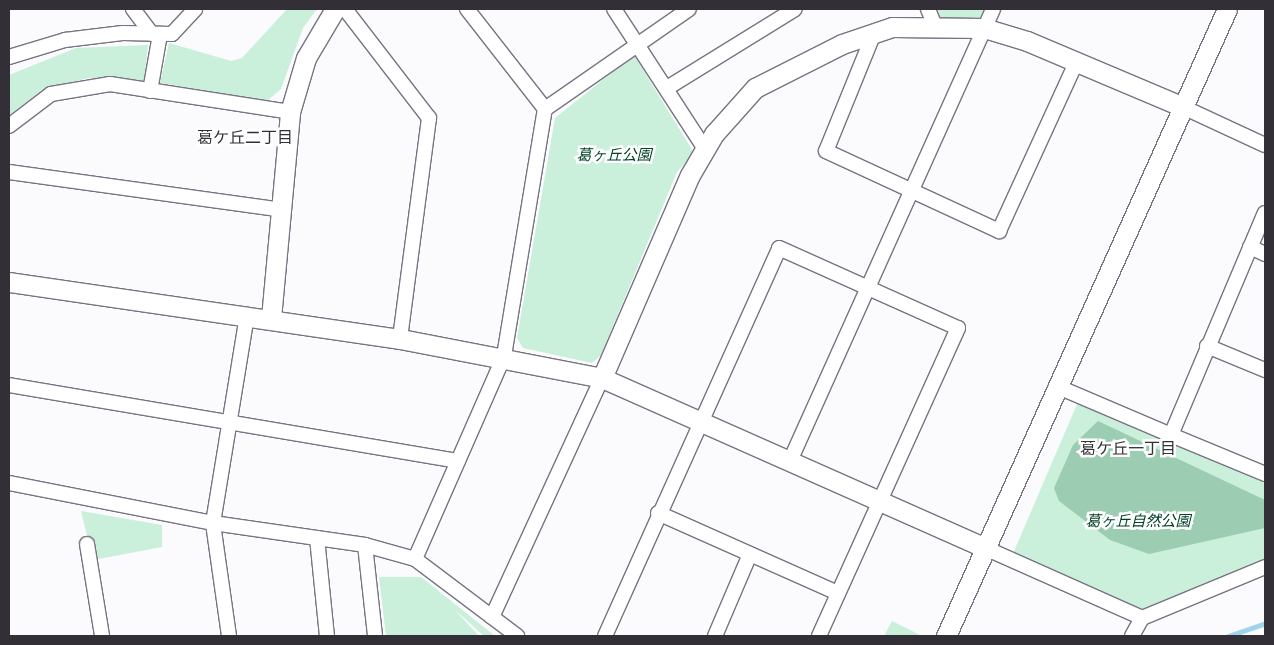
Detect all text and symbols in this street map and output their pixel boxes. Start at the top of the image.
district label: 葛ケ丘二丁目 [197,127,293,147]
park label: 葛ヶ丘公園 [577,146,651,164]
district label: 葛ケ丘一丁目 [1080,438,1176,458]
park label: 葛ヶ丘自然公園 [1086,512,1190,530]

